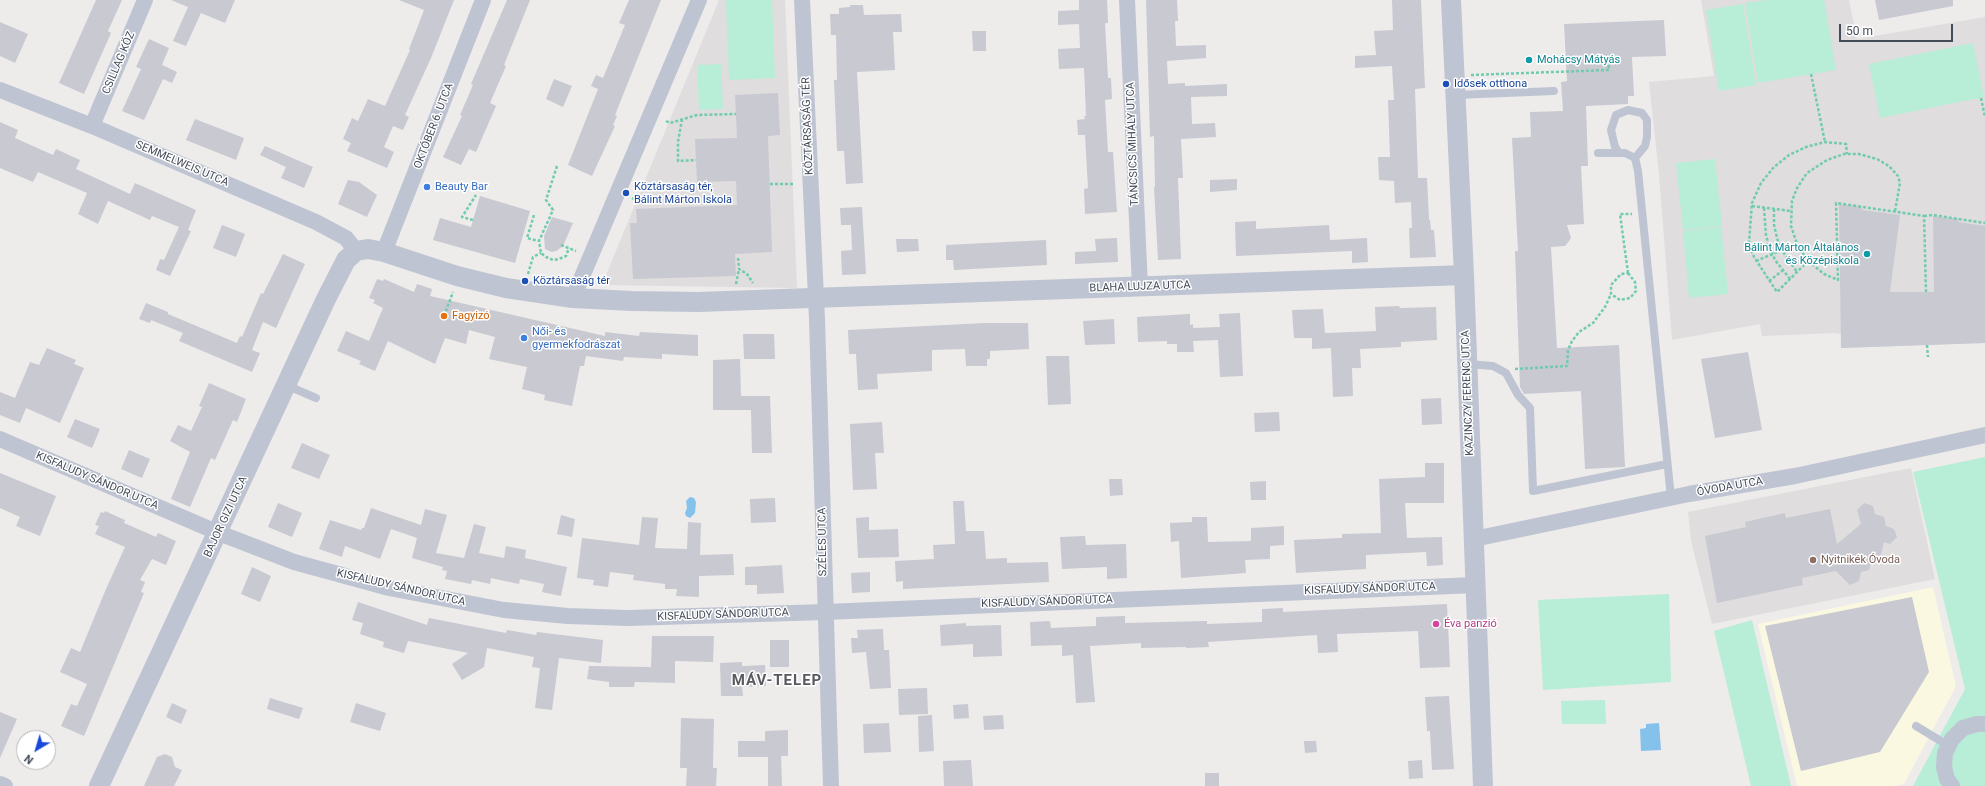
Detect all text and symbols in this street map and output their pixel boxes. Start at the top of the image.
scale bar [1841,16,1955,42]
text: 50 m [1846,24,1873,38]
street label: CSILLAG KÖZ [100,30,138,96]
place label: Mohácsy Mátyás [1537,53,1620,67]
marker: Mohácsy Mátyás [1524,55,1534,65]
street label: KÖZTÁRSASÁG TÉR [800,77,816,175]
place label: Idősek otthona [1454,77,1527,91]
marker: Idősek otthona [1441,79,1451,89]
street label: OKTÓBER 6. UTCA [412,81,456,171]
street label: TÁNCSICS MIHÁLY UTCA [1124,82,1142,206]
street label: SEMMELWEIS UTCA [134,138,230,190]
place label: Beauty Bar [435,180,488,194]
place label: Köztársaság tér, Bálint Márton Iskola [634,180,732,206]
marker: Beauty Bar [422,182,432,192]
marker: Köztársaság tér, Bálint Márton Iskola [621,188,631,198]
place label: Bálint Márton Általános és Középiskola [1744,241,1859,267]
marker: Bálint Márton Általános és Középiskola [1862,249,1872,259]
place label: Köztársaság tér [533,274,610,288]
marker: Köztársaság tér [520,276,530,286]
street label: BLAHA LUJZA UTCA [1089,279,1191,295]
place label: Fagyizó [452,309,490,323]
marker: Fagyizó [439,311,449,321]
place label: Női- és gyermekfodrászat [532,325,620,351]
street label: KAZINCZY FERENC UTCA [1459,330,1477,456]
marker: Női- és gyermekfodrászat [519,333,529,343]
street label: KISFALUDY SÁNDOR UTCA [34,449,160,513]
street label: BAJOR GIZI UTCA [201,474,251,560]
street label: ÓVODA UTCA [1696,475,1764,499]
street label: SZÉLES UTCA [816,508,830,576]
place label: Nyitnikék Óvoda [1821,553,1900,567]
marker: Nyitnikék Óvoda [1808,555,1818,565]
street label: KISFALUDY SÁNDOR UTCA [335,567,467,609]
street label: KISFALUDY SÁNDOR UTCA [1304,580,1436,598]
street label: KISFALUDY SÁNDOR UTCA [981,593,1113,611]
street label: KISFALUDY SÁNDOR UTCA [657,606,789,624]
place label: Éva panzió [1444,617,1497,631]
marker: Éva panzió [1431,619,1441,629]
district label: MÁV-TELEP [732,672,822,690]
north arrow [16,730,56,770]
text: N [22,752,36,767]

